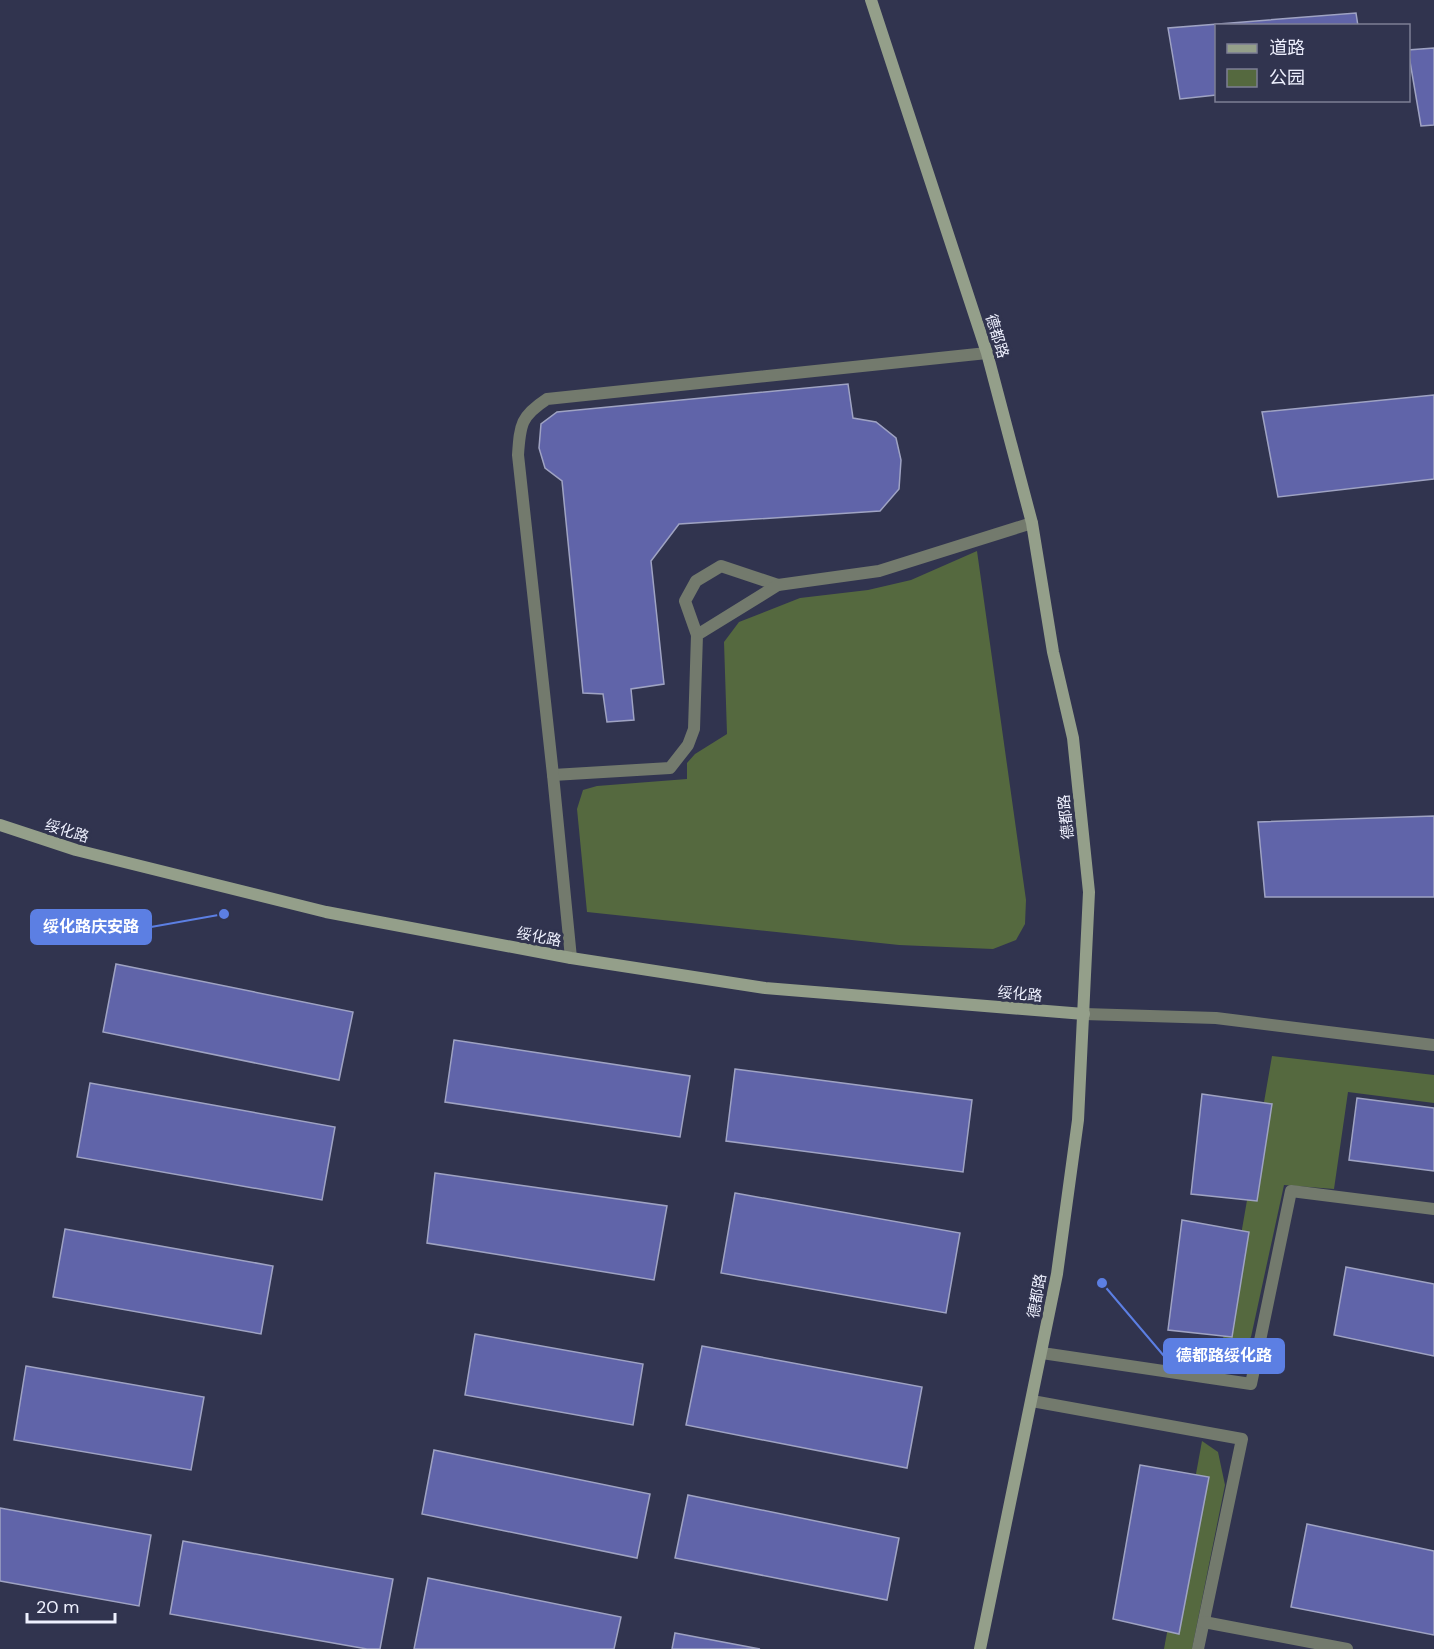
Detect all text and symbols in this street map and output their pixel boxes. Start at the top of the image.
legend [1215,24,1410,102]
text: 道路 [1269,36,1305,60]
text: 公园 [1269,66,1305,90]
street label: 德都路 [981,312,1013,360]
street label: 德都路 [1054,794,1078,840]
street label: 绥化路 [43,815,91,847]
callout: 绥化路庆安路 [31,910,151,944]
text: 绥化路庆安路 [43,916,139,937]
street label: 绥化路 [515,923,563,951]
street label: 绥化路 [997,982,1043,1006]
street label: 德都路 [1023,1272,1051,1320]
callout: 德都路绥化路 [1164,1339,1284,1373]
text: 德都路绥化路 [1176,1345,1272,1366]
scale bar [27,1586,116,1624]
text: 20 m [36,1595,79,1619]

